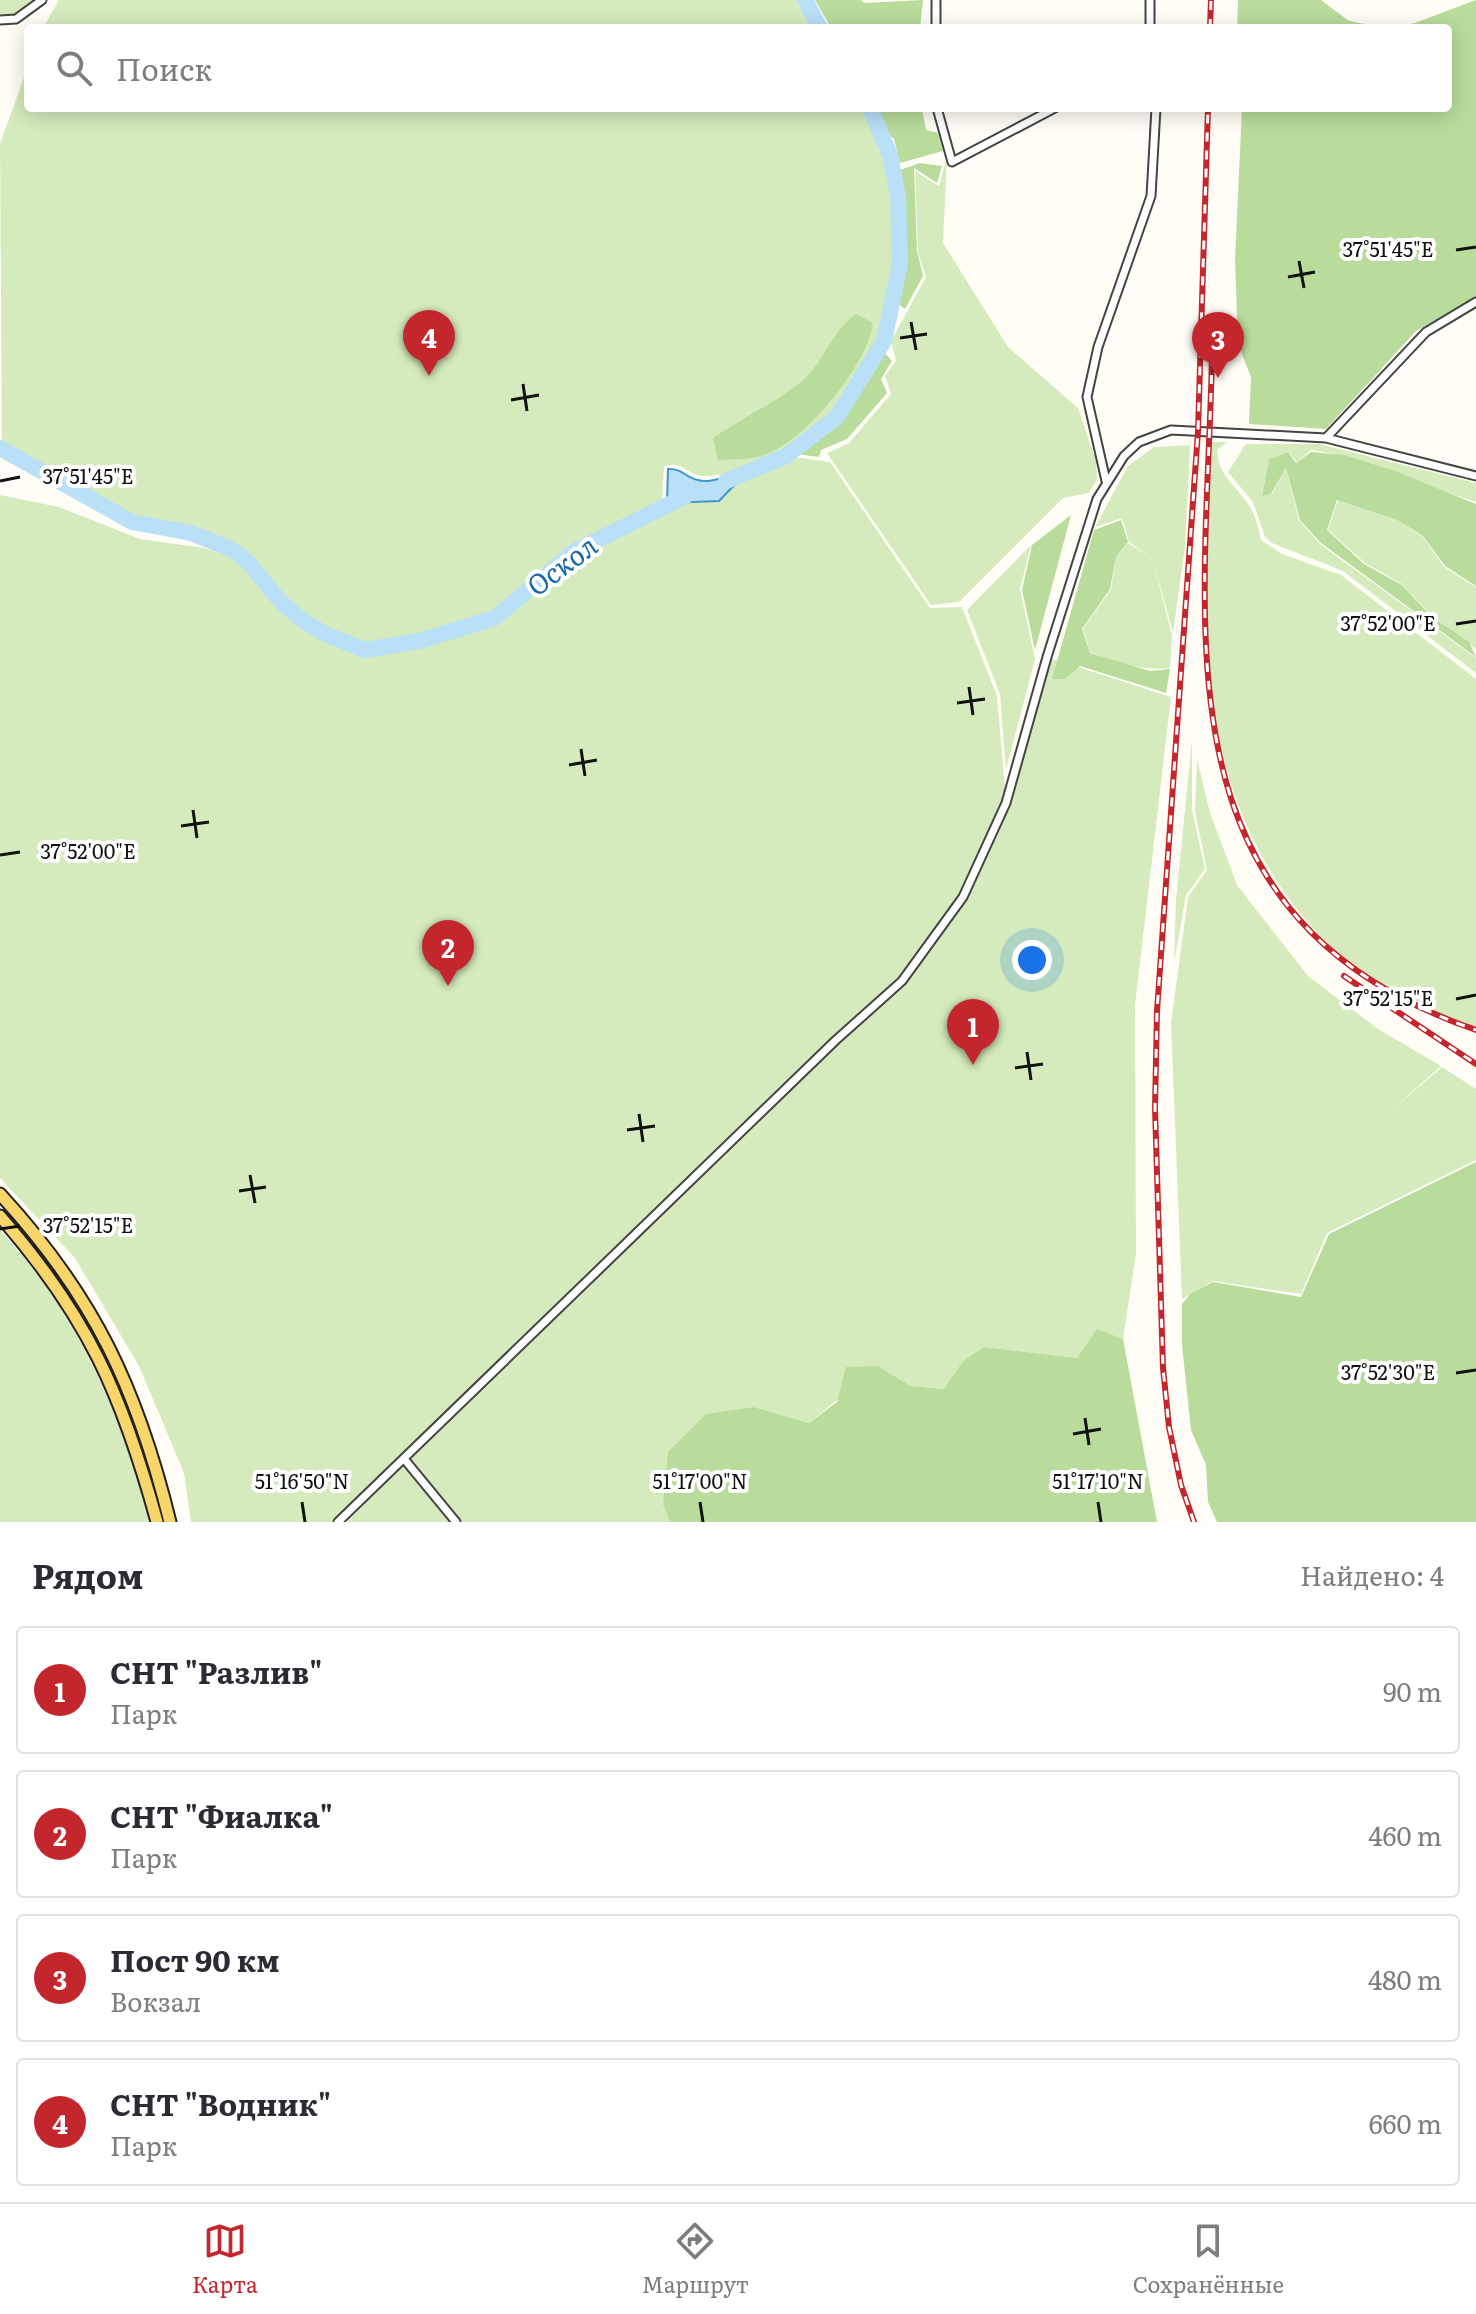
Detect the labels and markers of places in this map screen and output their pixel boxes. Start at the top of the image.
pin: 4 [403,310,455,376]
pin: 3 [1192,312,1244,378]
pin: 2 [422,920,474,986]
pin: 1 [947,999,999,1065]

